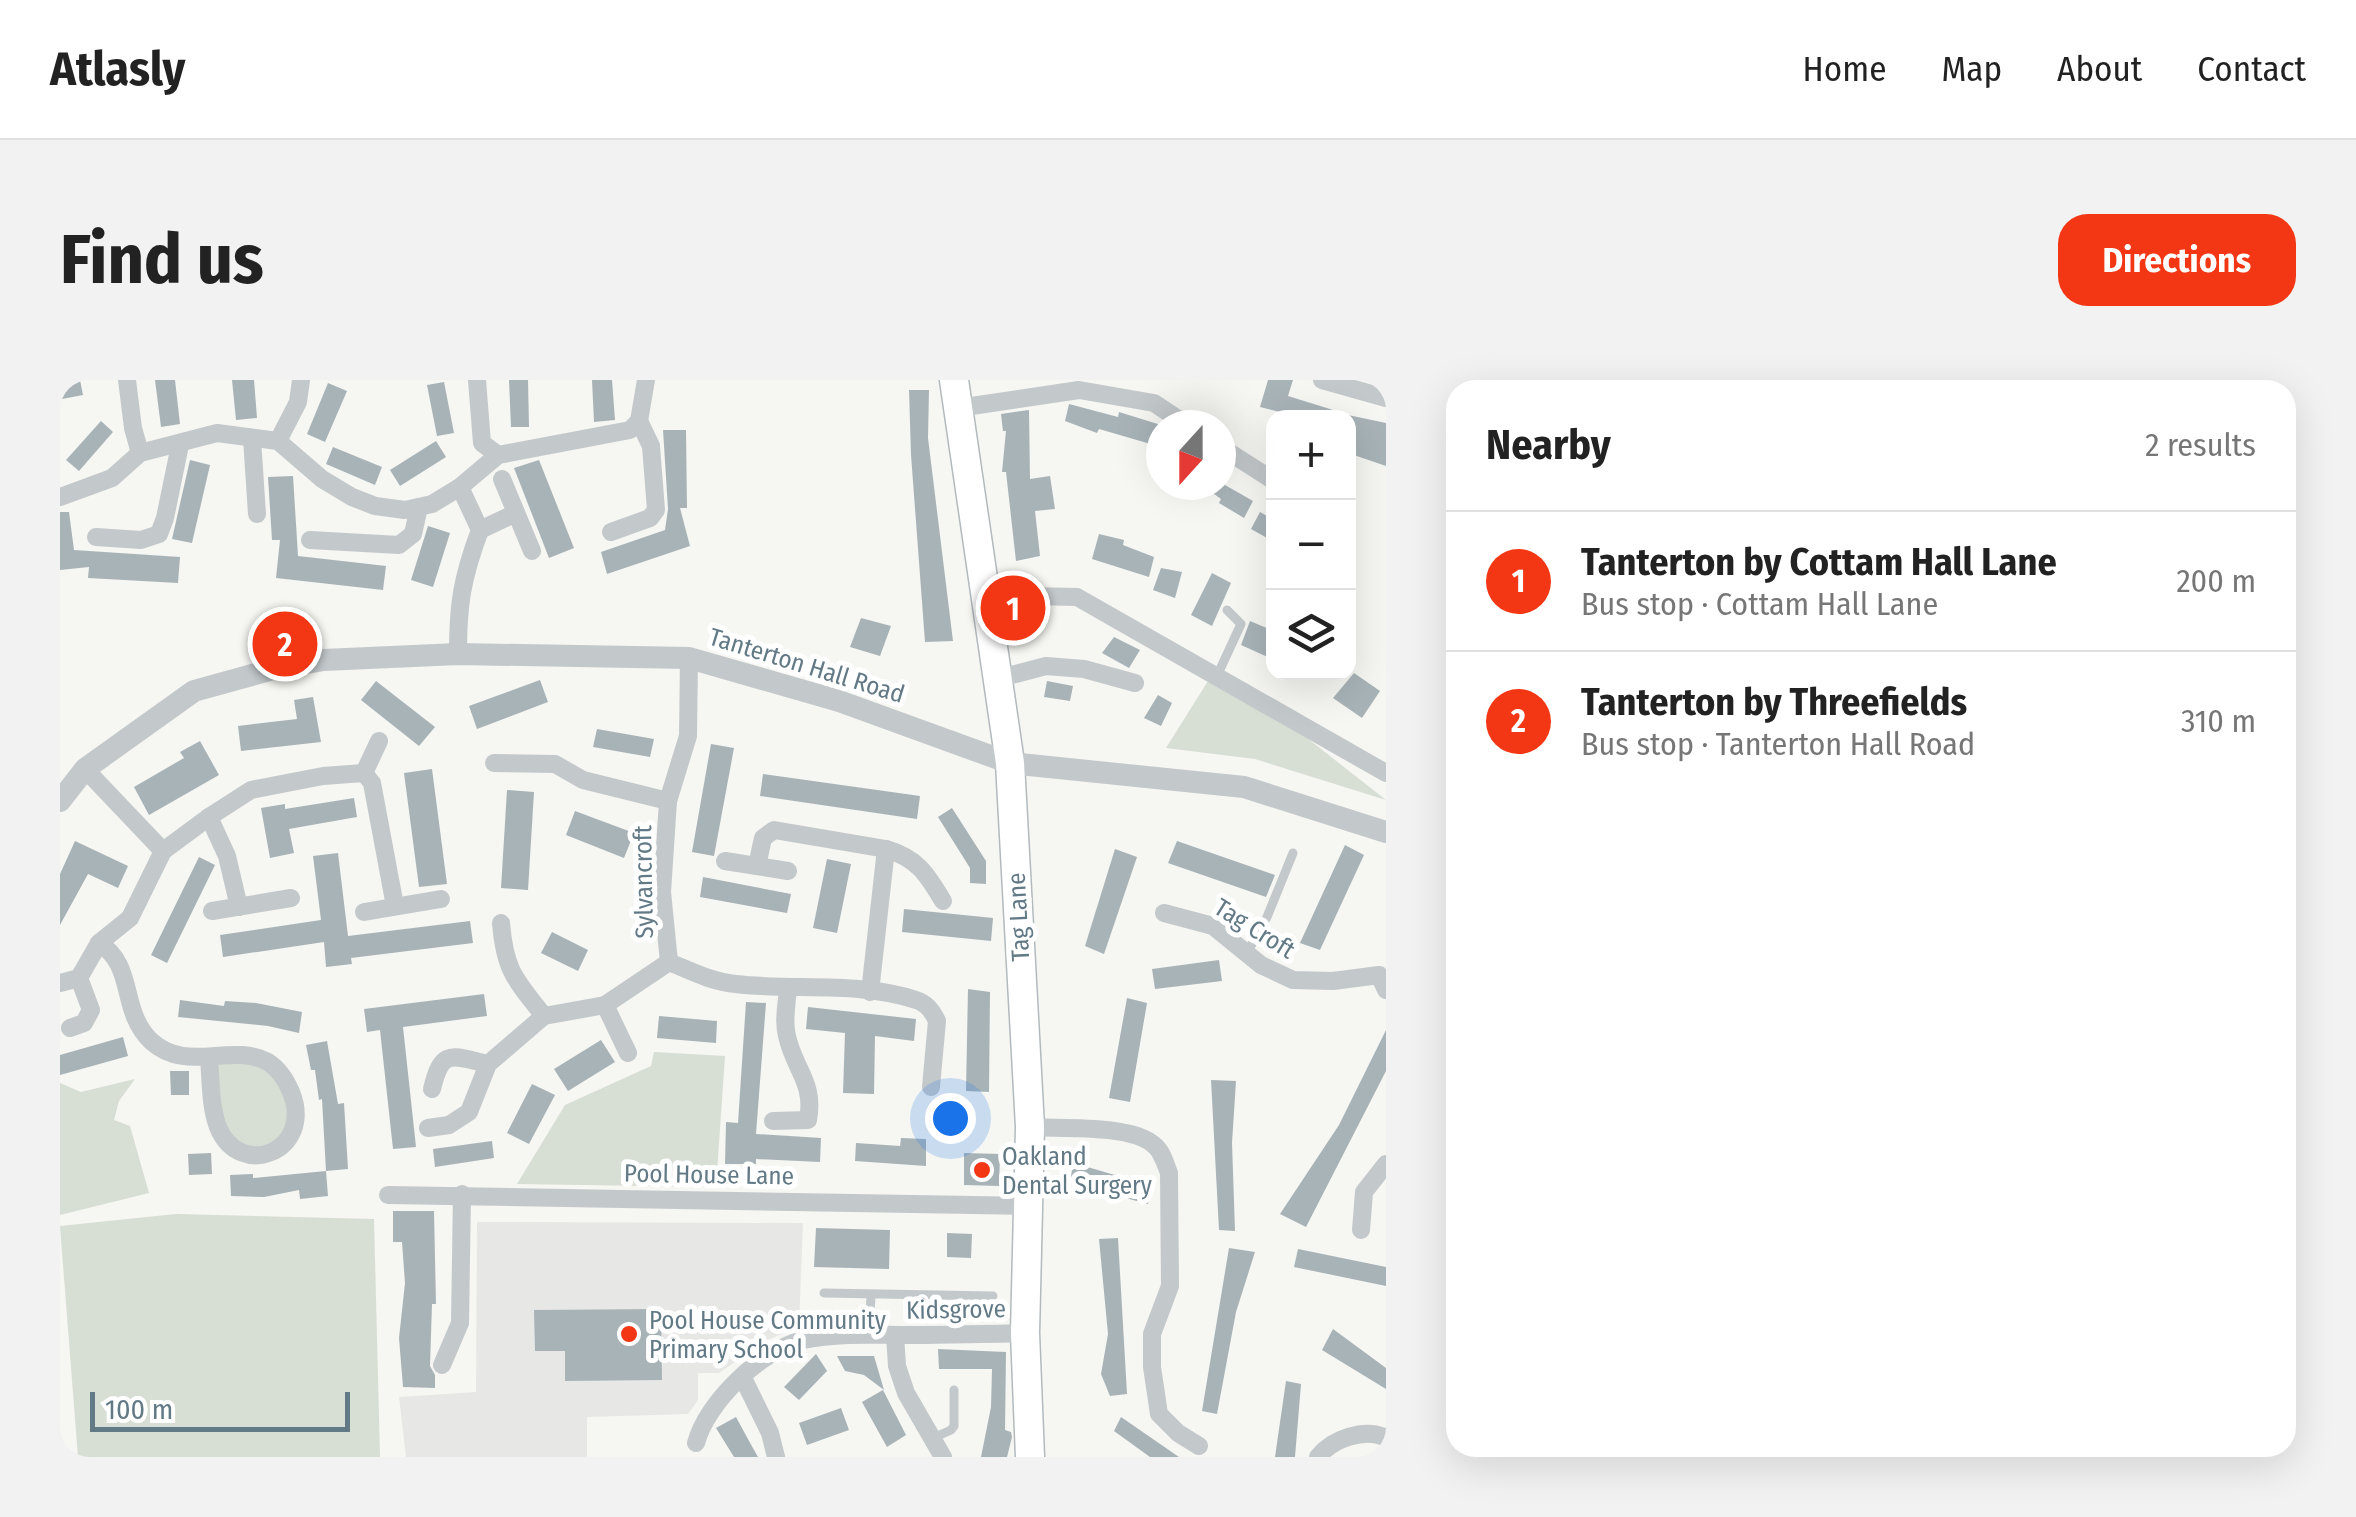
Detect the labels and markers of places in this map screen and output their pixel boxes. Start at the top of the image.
pin: 1 [980,570,1046,646]
pin: 2 [252,606,318,682]
place label: Oakland Dental Surgery [1002,1142,1152,1201]
marker: Oakland Dental Surgery [971,1159,993,1181]
place label: Pool House Community Primary School [649,1306,886,1365]
marker: Pool House Community Primary School [618,1323,640,1345]

